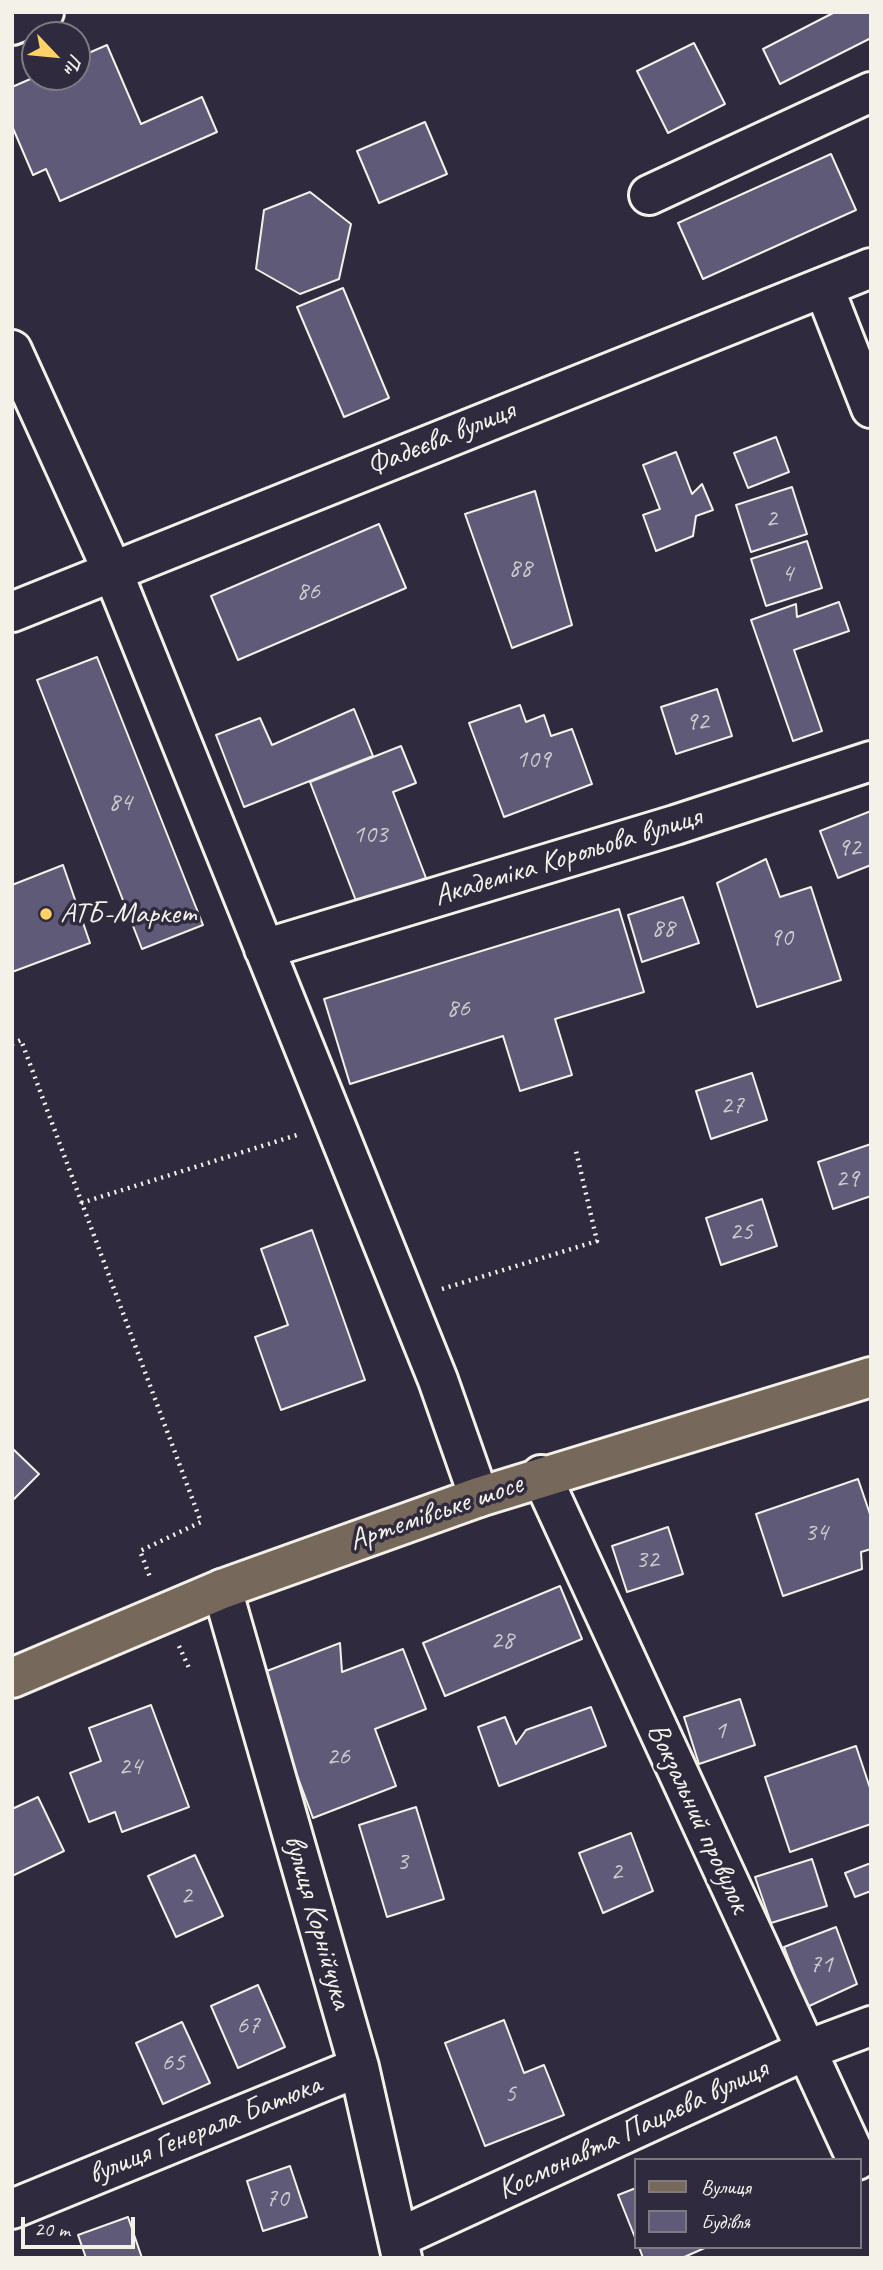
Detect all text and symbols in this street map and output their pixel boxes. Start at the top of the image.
north arrow [21,21,91,91]
text: Пн [58,50,88,79]
street label: Фадєєва вулиця [362,393,520,485]
house number: 2 [765,503,777,535]
house number: 88 [508,553,532,585]
house number: 4 [781,558,793,590]
house number: 86 [296,576,320,608]
house number: 92 [685,706,709,738]
house number: 109 [515,744,551,776]
house number: 84 [108,787,132,819]
street label: Академіка Корольова вулиця [430,799,706,915]
house number: 103 [352,819,388,851]
house number: 92 [837,832,861,864]
place label: АТБ-Маркет [60,896,196,932]
marker: АТБ-Маркет [38,906,54,922]
house number: 88 [651,913,675,945]
house number: 90 [769,922,793,954]
house number: 86 [446,993,470,1025]
house number: 27 [720,1090,744,1122]
house number: 29 [835,1163,859,1195]
house number: 25 [729,1216,753,1248]
street label: Артемівське шосе [344,1466,528,1560]
house number: 34 [804,1517,828,1549]
house number: 32 [635,1544,659,1576]
house number: 28 [490,1625,514,1657]
house number: 1 [714,1715,726,1747]
street label: Вокзальний провулок [638,1718,758,1918]
house number: 26 [326,1741,350,1773]
house number: 24 [118,1751,142,1783]
street label: вулиця Корнійчука [275,1831,359,2013]
house number: 3 [396,1846,408,1878]
house number: 2 [610,1856,622,1888]
house number: 2 [180,1880,192,1912]
house number: 71 [809,1949,833,1981]
house number: 67 [236,2010,260,2042]
house number: 65 [161,2047,185,2079]
street label: Космонавта Пацаєва вулиця [492,2052,774,2208]
street label: вулиця Генерала Батюка [83,2067,327,2193]
house number: 5 [504,2078,516,2110]
legend [634,2158,862,2249]
text: Вулиця [701,2174,751,2200]
house number: 70 [265,2183,289,2215]
scale bar [24,2204,138,2248]
text: Будівля [701,2209,750,2235]
text: 20 m [34,2216,70,2242]

